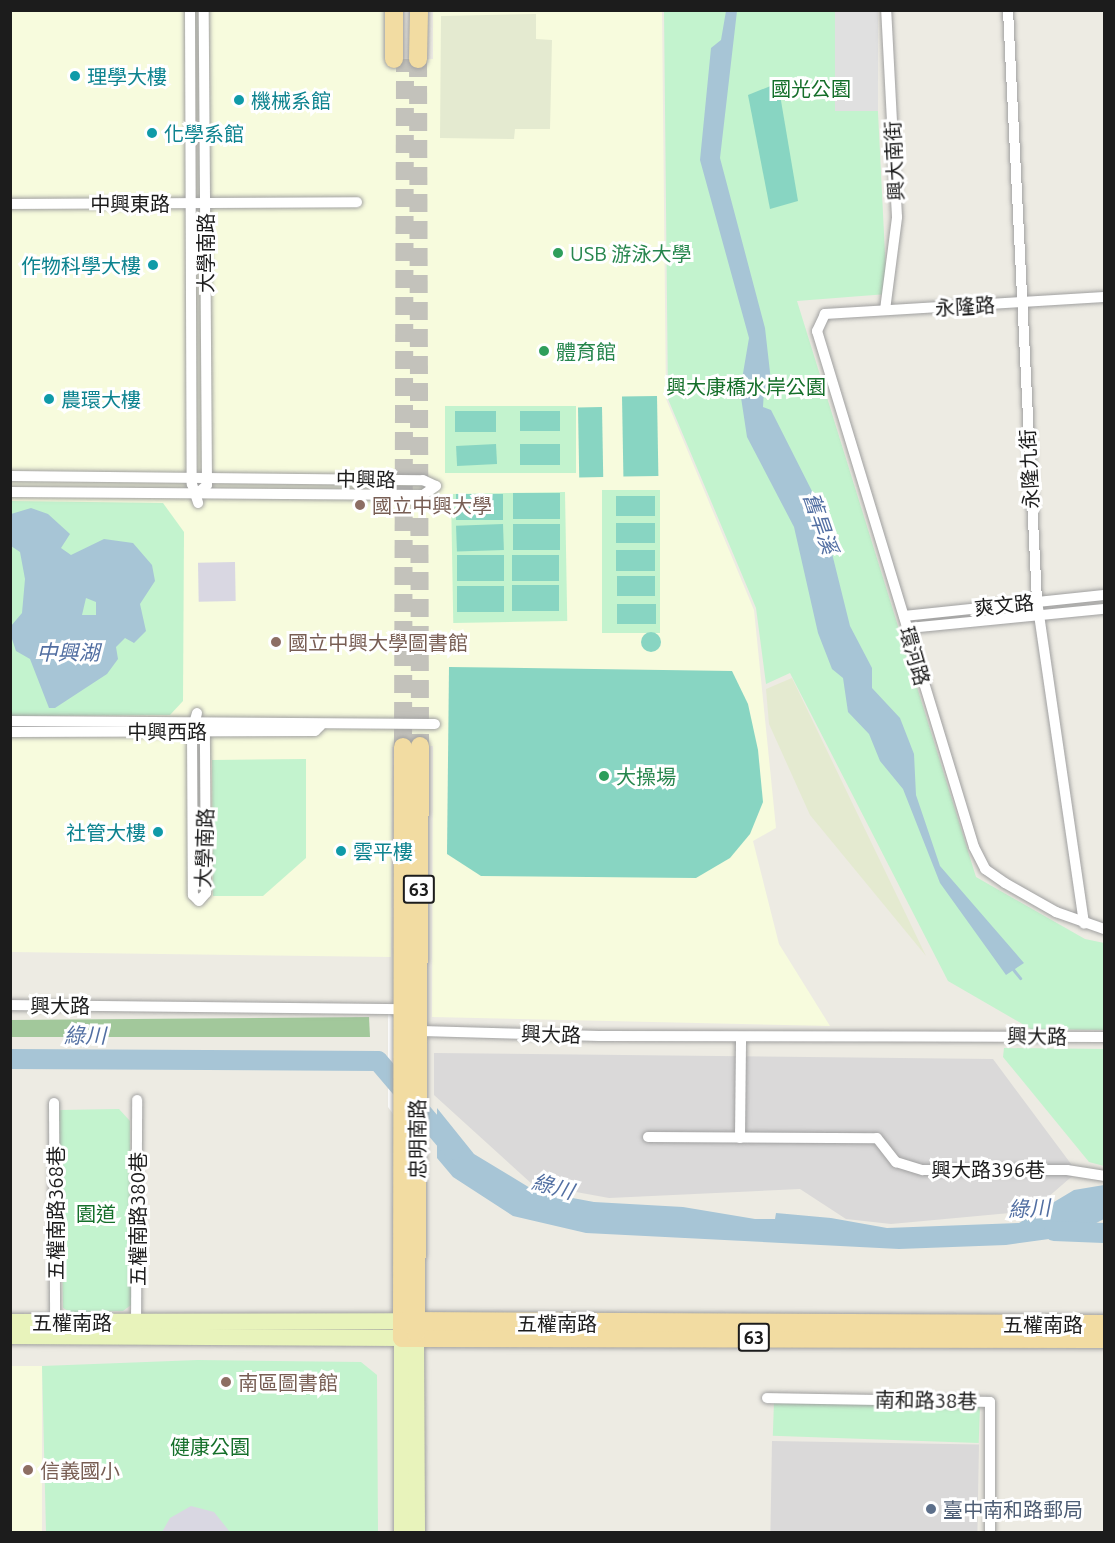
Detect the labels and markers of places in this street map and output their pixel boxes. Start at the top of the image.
place label: 理學大樓 [87,64,167,88]
marker: 理學大樓 [68,69,82,83]
place label: 機械系館 [251,88,331,112]
marker: 機械系館 [232,93,246,107]
place label: 化學系館 [164,121,244,145]
marker: 化學系館 [145,126,159,140]
place label: USB 游泳大學 [570,241,691,265]
marker: USB 游泳大學 [551,246,565,260]
place label: 作物科學大樓 [21,253,141,277]
marker: 作物科學大樓 [146,258,160,272]
place label: 體育館 [556,339,616,363]
marker: 體育館 [537,344,551,358]
place label: 農環大樓 [61,387,141,411]
marker: 農環大樓 [42,392,56,406]
place label: 國立中興大學 [372,493,492,517]
marker: 國立中興大學 [353,498,367,512]
place label: 國立中興大學圖書館 [288,630,468,654]
marker: 國立中興大學圖書館 [269,635,283,649]
place label: 大操場 [616,764,676,788]
marker: 大操場 [597,769,611,783]
place label: 社管大樓 [66,820,146,844]
marker: 社管大樓 [151,825,165,839]
place label: 雲平樓 [353,839,413,863]
marker: 雲平樓 [334,844,348,858]
place label: 南區圖書館 [238,1370,338,1394]
marker: 南區圖書館 [219,1375,233,1389]
place label: 信義國小 [40,1458,120,1482]
marker: 信義國小 [21,1463,35,1477]
place label: 臺中南和路郵局 [943,1497,1083,1521]
marker: 臺中南和路郵局 [924,1502,938,1516]

